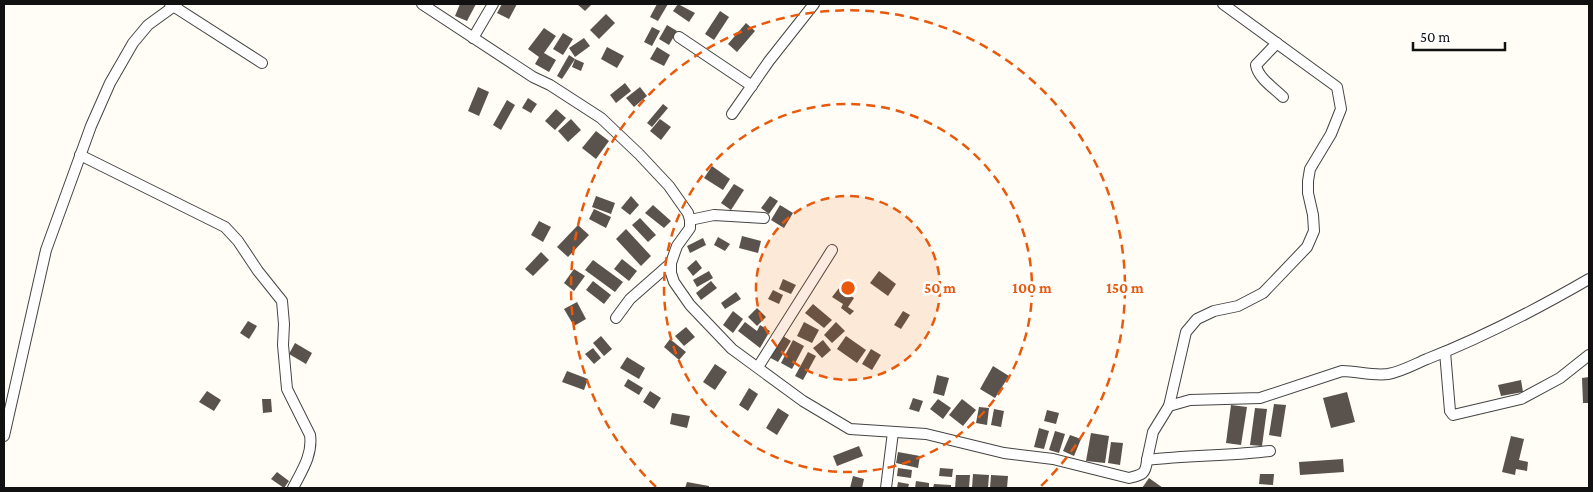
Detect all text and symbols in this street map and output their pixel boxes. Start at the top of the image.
scale bar [1413,20,1506,52]
text: 50 m [1420,29,1450,45]
centre of rings [839,279,857,297]
text: 50 m [924,280,956,296]
text: 100 m [1012,280,1052,296]
text: 150 m [1106,280,1144,296]

